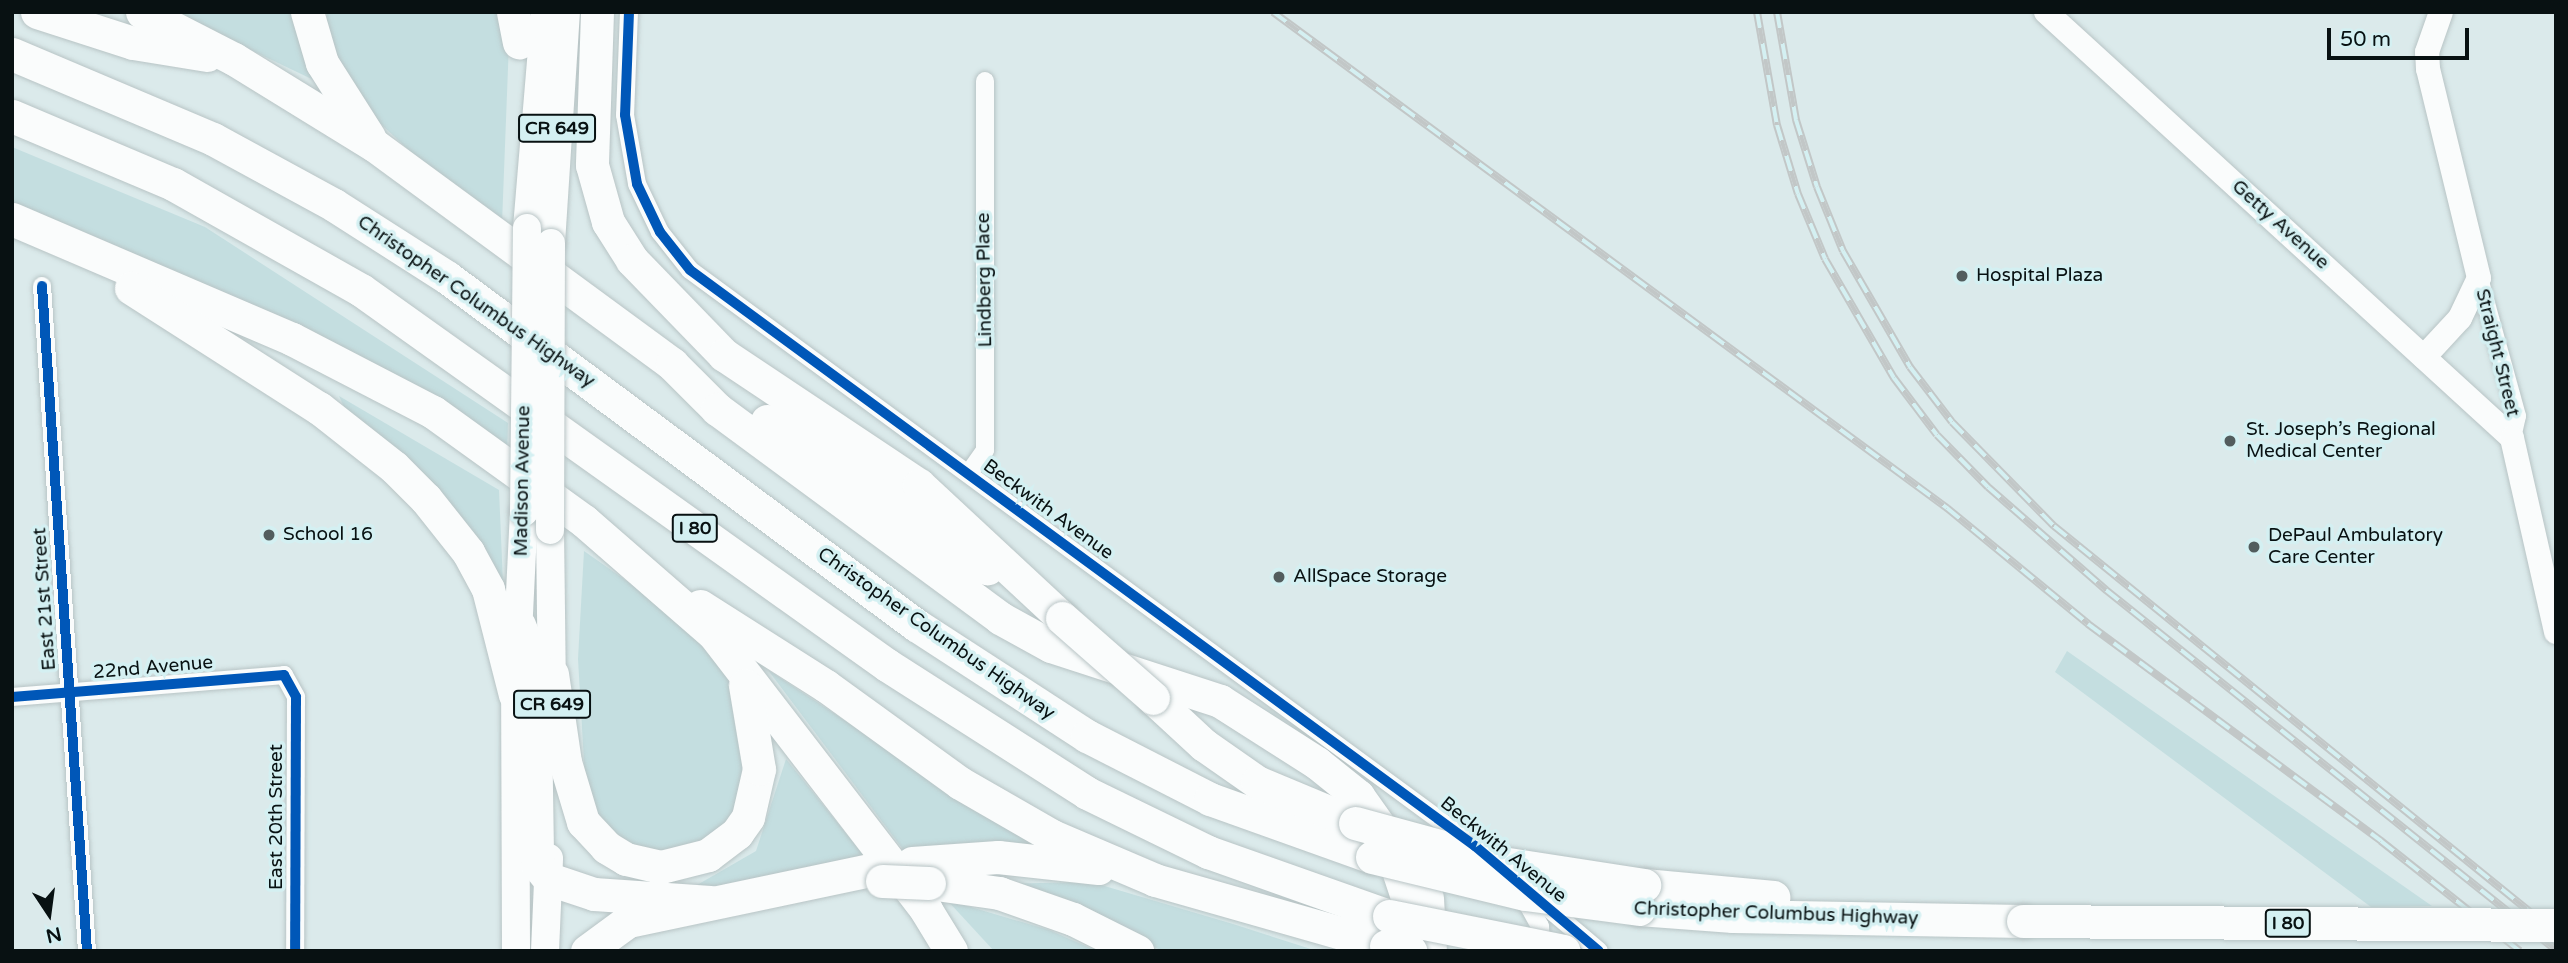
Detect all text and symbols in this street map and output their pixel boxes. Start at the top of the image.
scale bar [2330,14,2472,58]
text: 50 m [2340,27,2391,52]
road number: CR 649 [517,113,597,142]
street label: Getty Avenue [2227,175,2333,275]
street label: Christopher Columbus Highway [353,211,599,393]
street label: Lindberg Place [972,212,998,348]
place label: Hospital Plaza [1976,265,2103,287]
marker: Hospital Plaza [1954,268,1970,284]
street label: Straight Street [2470,287,2524,419]
street label: Madison Avenue [510,405,536,557]
place label: St. Joseph’s Regional Medical Center [2246,419,2436,463]
marker: St. Joseph’s Regional Medical Center [2220,431,2240,451]
street label: Beckwith Avenue [978,455,1118,565]
road number: I 80 [670,514,720,542]
place label: School 16 [283,524,373,546]
place label: DePaul Ambulatory Care Center [2268,525,2443,569]
street label: East 21st Street [29,527,61,671]
marker: School 16 [261,527,277,543]
marker: DePaul Ambulatory Care Center [2246,539,2262,555]
street label: Christopher Columbus Highway [813,543,1059,725]
place label: AllSpace Storage [1293,566,1447,588]
marker: AllSpace Storage [1271,569,1287,585]
street label: 22nd Avenue [92,651,214,685]
road number: CR 649 [512,690,592,718]
street label: East 20th Street [266,744,288,890]
street label: Beckwith Avenue [1435,792,1571,908]
north arrow [14,879,84,949]
street label: Christopher Columbus Highway [1633,898,1919,930]
road number: I 80 [2264,908,2312,938]
text: N [44,922,64,947]

